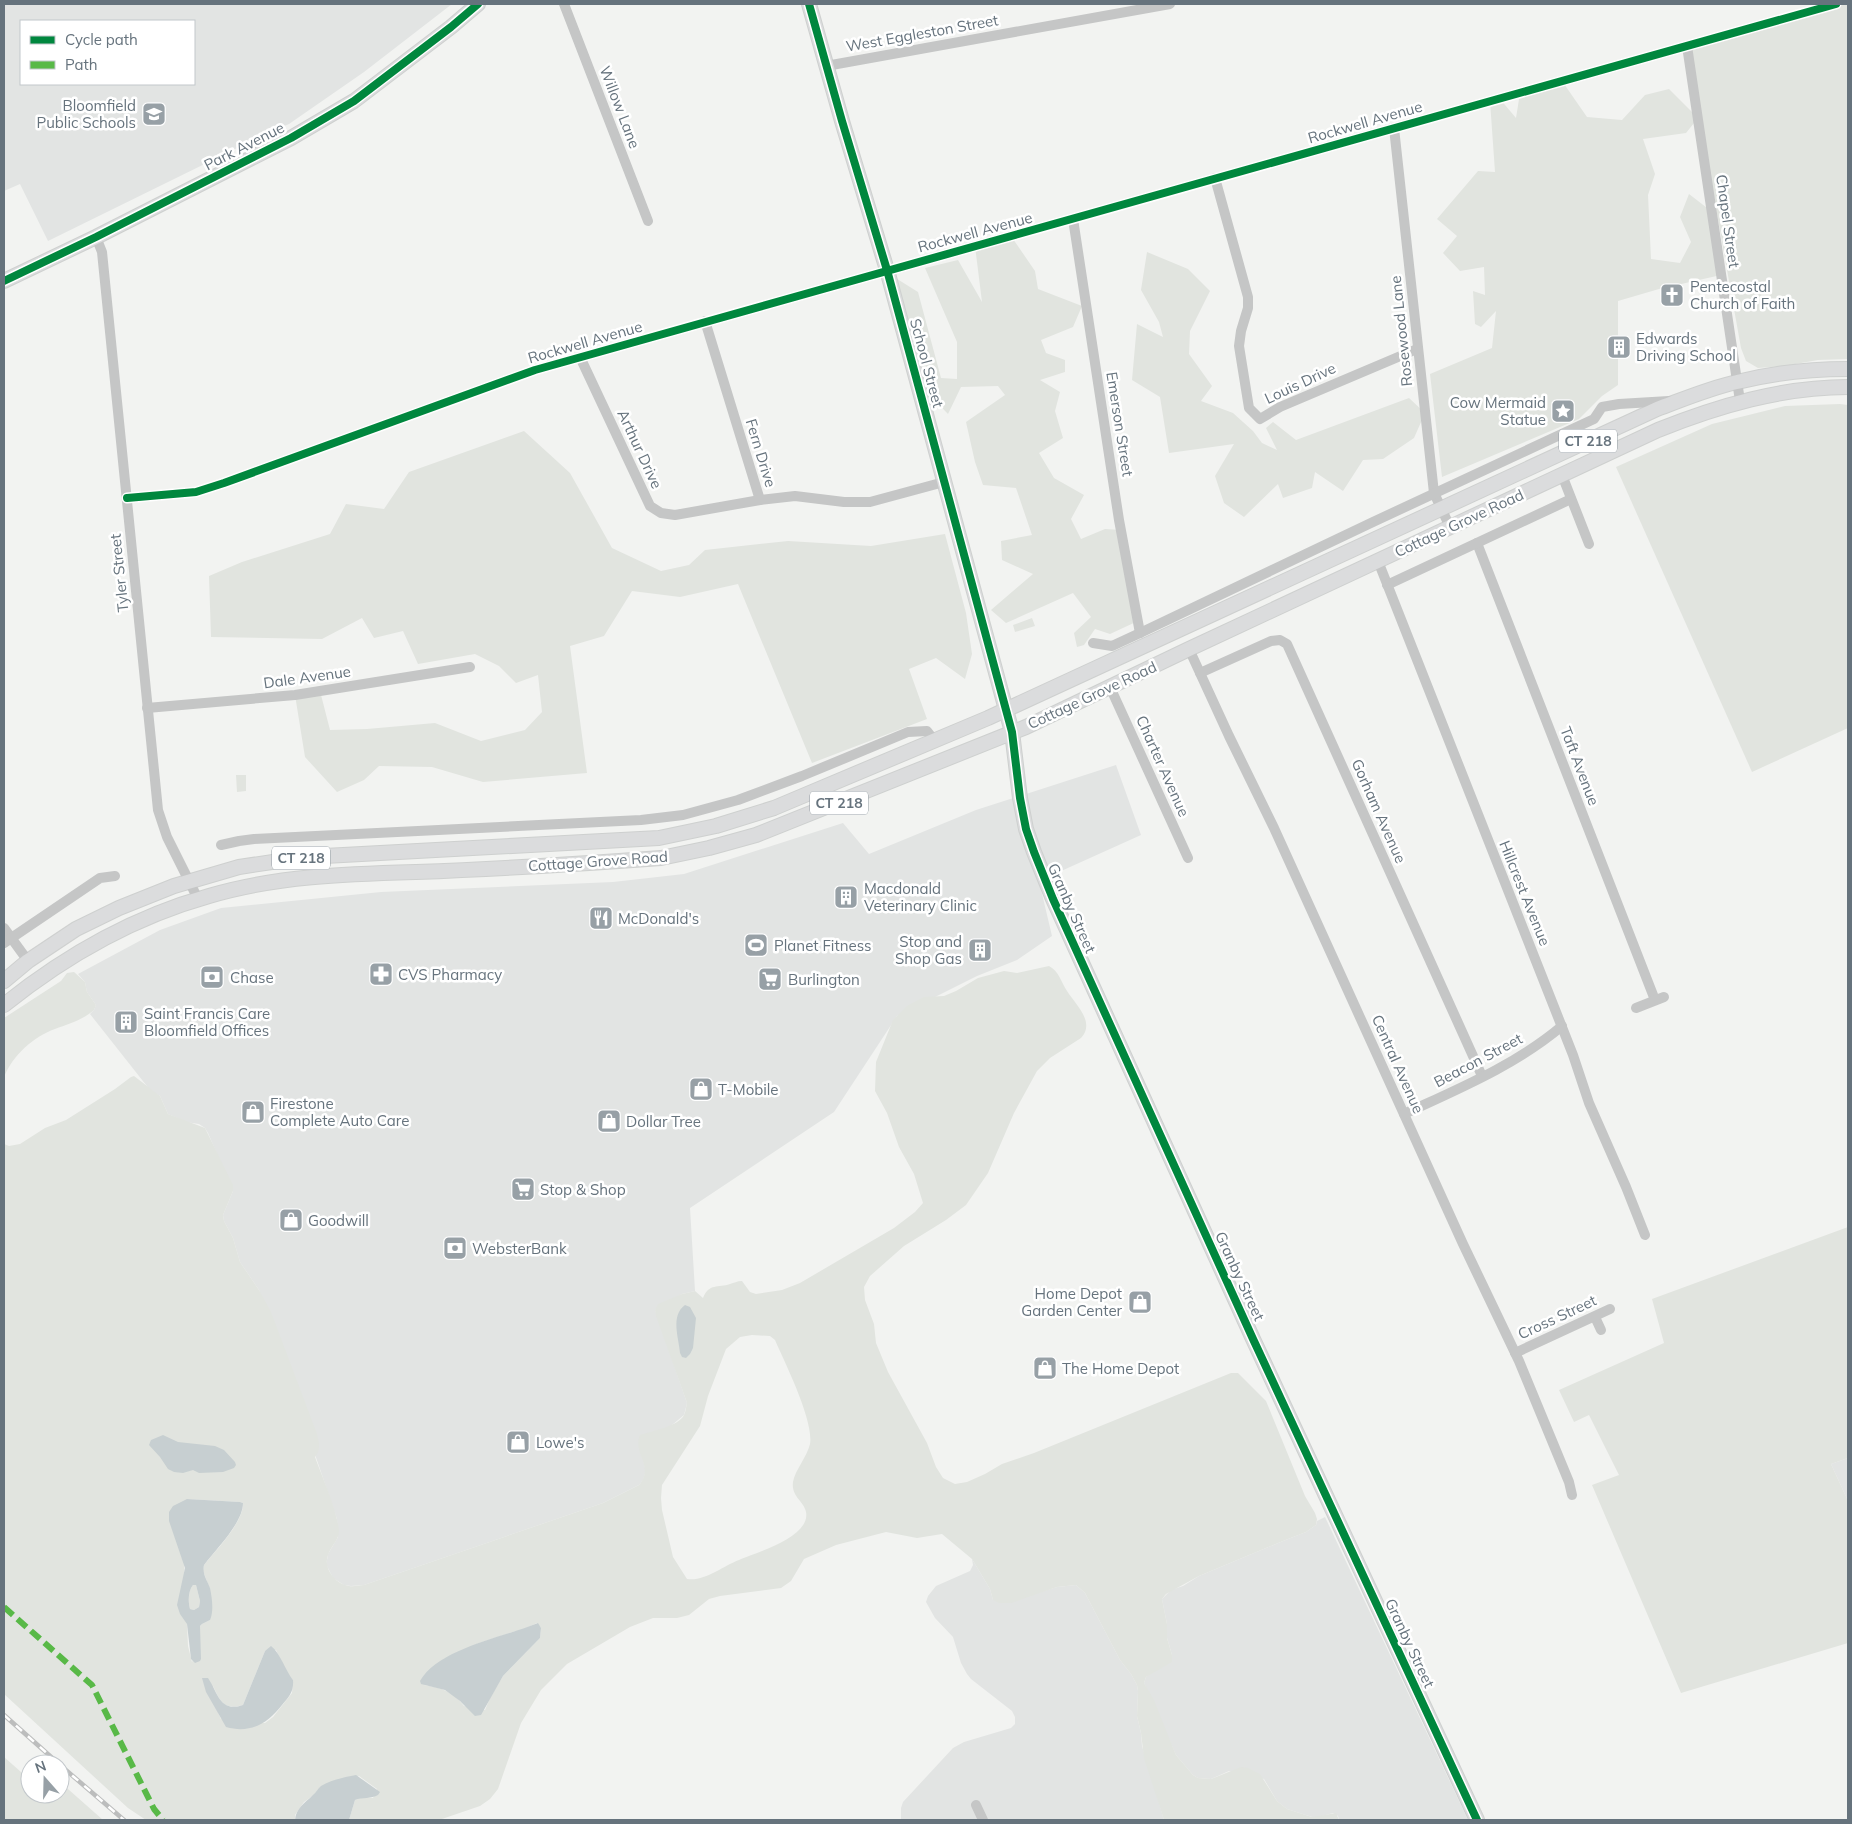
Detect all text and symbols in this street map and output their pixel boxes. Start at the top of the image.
street label: West Eggleston Street [844,10,1000,56]
legend [20,20,195,85]
text: Cycle path [65,30,138,49]
text: Path [65,55,97,74]
street label: Willow Lane [596,63,644,151]
place label: Bloomfield Public Schools [36,96,136,132]
street label: Rockwell Avenue [1306,97,1424,147]
school or university icon: Bloomfield Public Schools [141,101,167,127]
street label: Park Avenue [201,118,287,174]
street label: Chapel Street [1712,173,1744,269]
street label: Rockwell Avenue [916,208,1034,256]
street label: Rosewood Lane [1386,275,1416,387]
place label: Pentecostal Church of Faith [1690,277,1795,313]
church icon: Pentecostal Church of Faith [1659,282,1685,308]
street label: School Street [906,316,948,410]
street label: Rockwell Avenue [526,317,644,367]
place label: Edwards Driving School [1636,329,1736,365]
building icon: Edwards Driving School [1606,334,1632,360]
street label: Louis Drive [1261,358,1339,408]
street label: Emerson Street [1102,370,1138,478]
place label: Cow Mermaid Statue [1450,393,1546,429]
place icon: Cow Mermaid Statue [1550,398,1576,424]
street label: Arthur Drive [613,406,667,492]
street label: Fern Drive [742,416,780,490]
road number: CT 218 [1559,430,1617,452]
street label: Cottage Grove Road [1391,485,1527,561]
street label: Tyler Street [105,533,133,613]
street label: Cottage Grove Road [1024,657,1160,733]
street label: Dale Avenue [262,661,352,693]
street label: Charter Avenue [1132,712,1194,820]
street label: Taft Avenue [1556,724,1604,808]
street label: Gorham Avenue [1348,756,1410,866]
road number: CT 218 [810,791,868,814]
street label: Hillcrest Avenue [1495,838,1555,948]
road number: CT 218 [272,846,330,870]
street label: Cottage Grove Road [527,847,669,875]
street label: Granby Street [1044,860,1100,956]
place label: Macdonald Veterinary Clinic [864,879,977,915]
building icon: Macdonald Veterinary Clinic [833,884,859,910]
restaurant icon: McDonald's [588,905,614,931]
place label: McDonald's [618,909,699,928]
sports icon: Planet Fitness [743,932,769,958]
place label: Stop and Shop Gas [895,932,962,968]
place label: Planet Fitness [774,936,872,955]
building icon: Stop and Shop Gas [967,937,993,963]
pharmacy icon: CVS Pharmacy [368,961,394,987]
bank icon: Chase [199,964,225,990]
place label: CVS Pharmacy [398,965,502,984]
supermarket icon: Burlington [757,966,783,992]
place label: Chase [230,968,274,987]
place label: Burlington [788,970,860,989]
place label: Saint Francis Care Bloomfield Offices [144,1004,270,1040]
building icon: Saint Francis Care Bloomfield Offices [113,1009,139,1035]
street label: Central Avenue [1368,1012,1428,1116]
street label: Beacon Street [1431,1029,1525,1091]
shop icon: T-Mobile [688,1076,714,1102]
place label: T-Mobile [718,1080,779,1099]
place label: Firestone Complete Auto Care [270,1094,409,1130]
shop icon: Firestone Complete Auto Care [240,1099,266,1125]
shop icon: Dollar Tree [596,1108,622,1134]
place label: Dollar Tree [626,1112,701,1131]
supermarket icon: Stop & Shop [510,1176,536,1202]
place label: Stop & Shop [540,1180,626,1199]
shop icon: Goodwill [278,1207,304,1233]
place label: Goodwill [308,1211,369,1230]
street label: Granby Street [1211,1228,1269,1324]
bank icon: WebsterBank [442,1235,468,1261]
place label: WebsterBank [472,1239,567,1258]
place label: Home Depot Garden Center [1021,1284,1123,1320]
shop icon: Home Depot Garden Center [1127,1289,1153,1315]
street label: Cross Street [1515,1291,1599,1343]
shop icon: The Home Depot [1032,1355,1058,1381]
place label: The Home Depot [1062,1359,1179,1378]
shop icon: Lowe's [505,1429,531,1455]
place label: Lowe's [536,1433,584,1452]
street label: Granby Street [1381,1595,1439,1691]
north arrow [20,1754,70,1804]
text: N [33,1757,49,1777]

